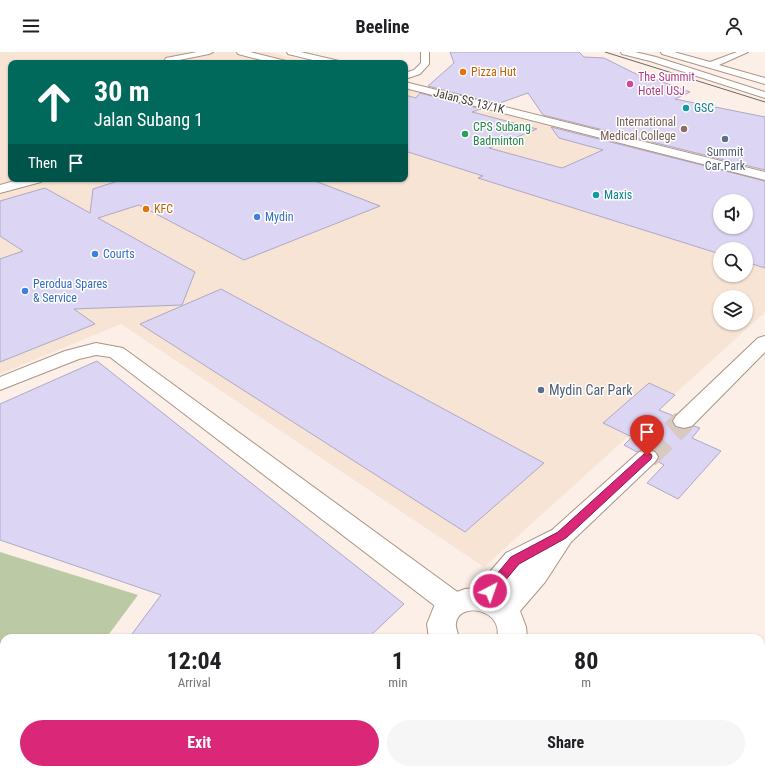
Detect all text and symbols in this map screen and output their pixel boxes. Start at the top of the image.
icon: menu [20,15,42,37]
icon: person [723,15,745,37]
text: Beeline [356,16,409,37]
place label: Pizza Hut [471,65,517,79]
marker: Pizza Hut [458,67,468,77]
place label: The Summit Hotel USJ [638,70,695,98]
text: 30 m [94,75,150,108]
icon: ahead [28,76,80,128]
marker: The Summit Hotel USJ [625,79,635,89]
street label: Jalan SS 13/1K [432,85,506,117]
place label: GSC [694,101,714,115]
marker: GSC [681,103,691,113]
text: Jalan Subang 1 [94,109,203,130]
place label: International Medical College [600,115,676,143]
place label: CPS Subang Badminton [473,120,531,148]
marker: International Medical College [679,124,689,134]
marker: CPS Subang Badminton [460,129,470,139]
marker: Summit Car Park [720,134,730,144]
place label: Summit Car Park [705,145,746,173]
icon: arrive [65,152,87,174]
text: Then [28,154,57,172]
place label: Maxis [604,188,632,202]
marker: Maxis [591,190,601,200]
map controls [713,194,753,330]
button: sound [713,194,753,234]
place label: KFC [154,202,173,216]
marker: KFC [141,204,151,214]
place label: Mydin [265,210,294,224]
marker: Mydin [252,212,262,222]
button: search [713,242,753,282]
place label: Courts [103,247,135,261]
marker: Courts [90,249,100,259]
place label: Perodua Spares & Service [33,277,108,305]
marker: Perodua Spares & Service [20,286,30,296]
button: layers [713,290,753,330]
place label: Mydin Car Park [549,382,633,398]
marker: Mydin Car Park [536,385,546,395]
pin [630,415,664,456]
icon: arrive [636,421,658,443]
position arrow [469,570,511,612]
text: 12:04 [167,647,222,675]
text: 1 [392,647,404,675]
text: 80 [574,647,598,675]
text: Arrival [178,675,211,690]
text: min [388,675,407,690]
text: m [581,675,591,690]
button: Exit [20,720,379,766]
button: Share [387,720,745,766]

